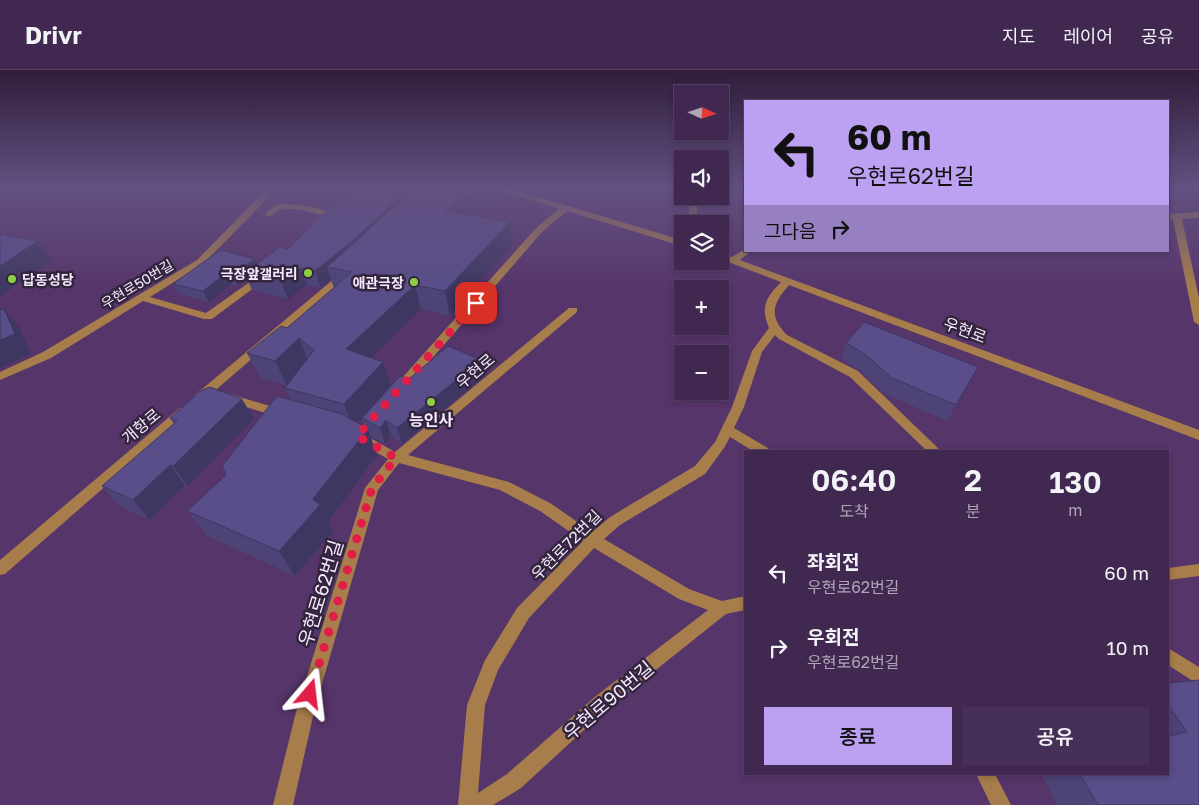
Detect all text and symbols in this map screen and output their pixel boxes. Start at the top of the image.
text: Drivr [25,20,82,49]
text: 지도 [1002,25,1035,47]
text: 레이어 [1063,25,1113,47]
text: 공유 [1141,25,1174,47]
north arrow [674,85,729,140]
map controls [674,85,729,400]
text: 60 m [847,116,931,158]
icon: left [764,120,829,185]
button: sound [674,150,729,205]
text: 우현로62번길 [847,162,974,189]
button: layers [674,215,729,270]
icon: right [826,215,854,243]
text: 그다음 [764,219,816,242]
street label: 우현로50번길 [98,256,176,312]
place label: 극장앞갤러리 [221,265,298,282]
marker: 극장앞갤러리 [302,267,314,279]
place label: 답동성당 [22,271,74,288]
marker: 답동성당 [6,273,18,285]
place label: 애관극장 [352,274,404,291]
marker: 애관극장 [408,276,420,288]
button: + [674,280,729,335]
pin [455,282,497,324]
icon: arrive [462,289,490,317]
street label: 우현로 [941,313,989,347]
button: − [674,345,729,400]
street label: 우현로 [452,349,499,393]
marker: 능인사 [425,396,437,408]
street label: 개항로 [118,404,165,448]
place label: 능인사 [409,410,453,430]
text: 06:40 [811,462,897,498]
text: 2 [964,462,982,498]
text: 130 [1049,464,1102,500]
text: m [1068,500,1083,520]
text: 도착 [839,501,869,521]
text: 분 [966,501,980,521]
street label: 우현로72번길 [527,506,605,584]
street label: 우현로62번길 [293,537,347,649]
text: 좌회전 [807,550,859,573]
icon: left [764,559,792,587]
text: 60 m [1104,561,1149,584]
text: 우현로62번길 [807,577,900,597]
text: 우회전 [807,625,859,648]
icon: right [764,634,792,662]
text: 10 m [1106,636,1149,659]
text: 우현로62번길 [807,652,900,672]
street label: 우현로90번길 [558,656,658,744]
position arrow [283,667,335,719]
button: 종료 [764,707,952,765]
button: 공유 [962,707,1149,765]

